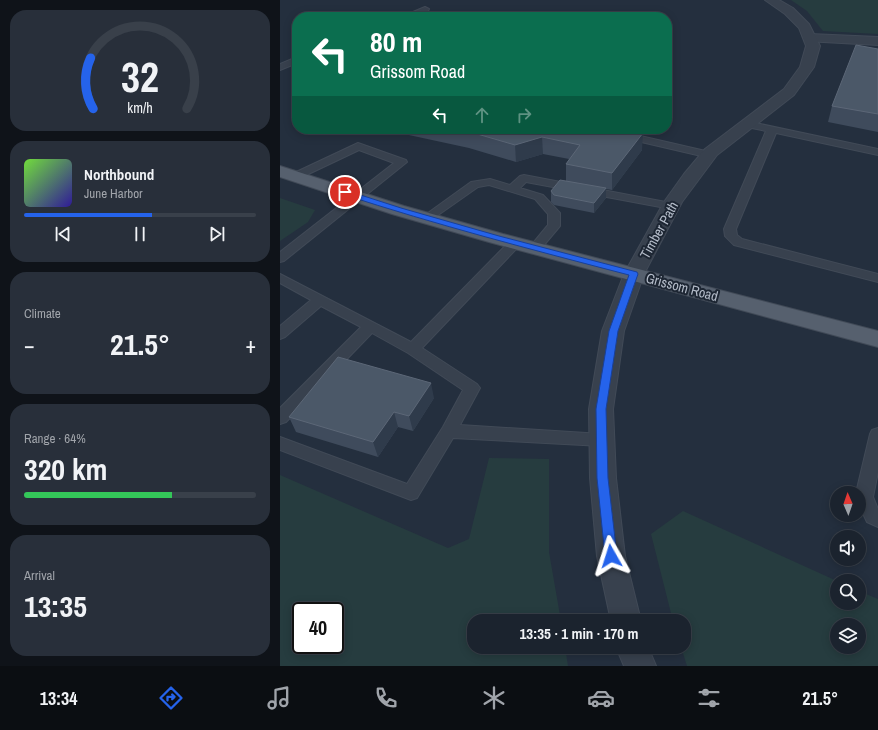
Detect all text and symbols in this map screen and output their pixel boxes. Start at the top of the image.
text: 80 m [370,23,422,61]
icon: left [304,28,356,80]
text: 32 [121,48,159,104]
text: Grissom Road [370,59,465,84]
text: km/h [127,97,153,116]
icon: left [429,104,451,126]
icon: ahead [471,104,493,126]
icon: right [513,104,535,126]
text: Northbound [84,164,154,185]
pin [328,175,362,209]
icon: arrive [334,181,356,203]
text: June Harbor [84,185,143,202]
street label: Timber Path [636,198,682,262]
icon: previous [52,223,74,245]
icon: pause [129,223,151,245]
icon: next [206,223,228,245]
street label: Grissom Road [644,269,720,305]
text: Climate [24,305,61,322]
text: 21.5° [110,324,170,364]
text: − [24,330,35,360]
text: + [245,330,256,360]
text: Range · 64% [24,430,86,447]
text: 320 km [24,449,107,489]
north arrow [830,486,866,522]
map controls [830,486,866,654]
button: sound [830,530,866,566]
position arrow [590,535,632,577]
text: Arrival [24,567,55,584]
button: search [830,574,866,610]
text: 13:35 [24,586,87,626]
speed limit sign: 40 [292,602,344,654]
button: layers [830,618,866,654]
text: 13:35 · 1 min · 170 m [520,623,638,644]
icon: directions [157,684,185,712]
icon: music [265,684,293,712]
icon: phone [372,684,400,712]
icon: climate [480,684,508,712]
icon: car [587,684,615,712]
icon: filters [695,684,723,712]
text: 13:34 [40,686,78,711]
text: 21.5° [802,686,838,711]

